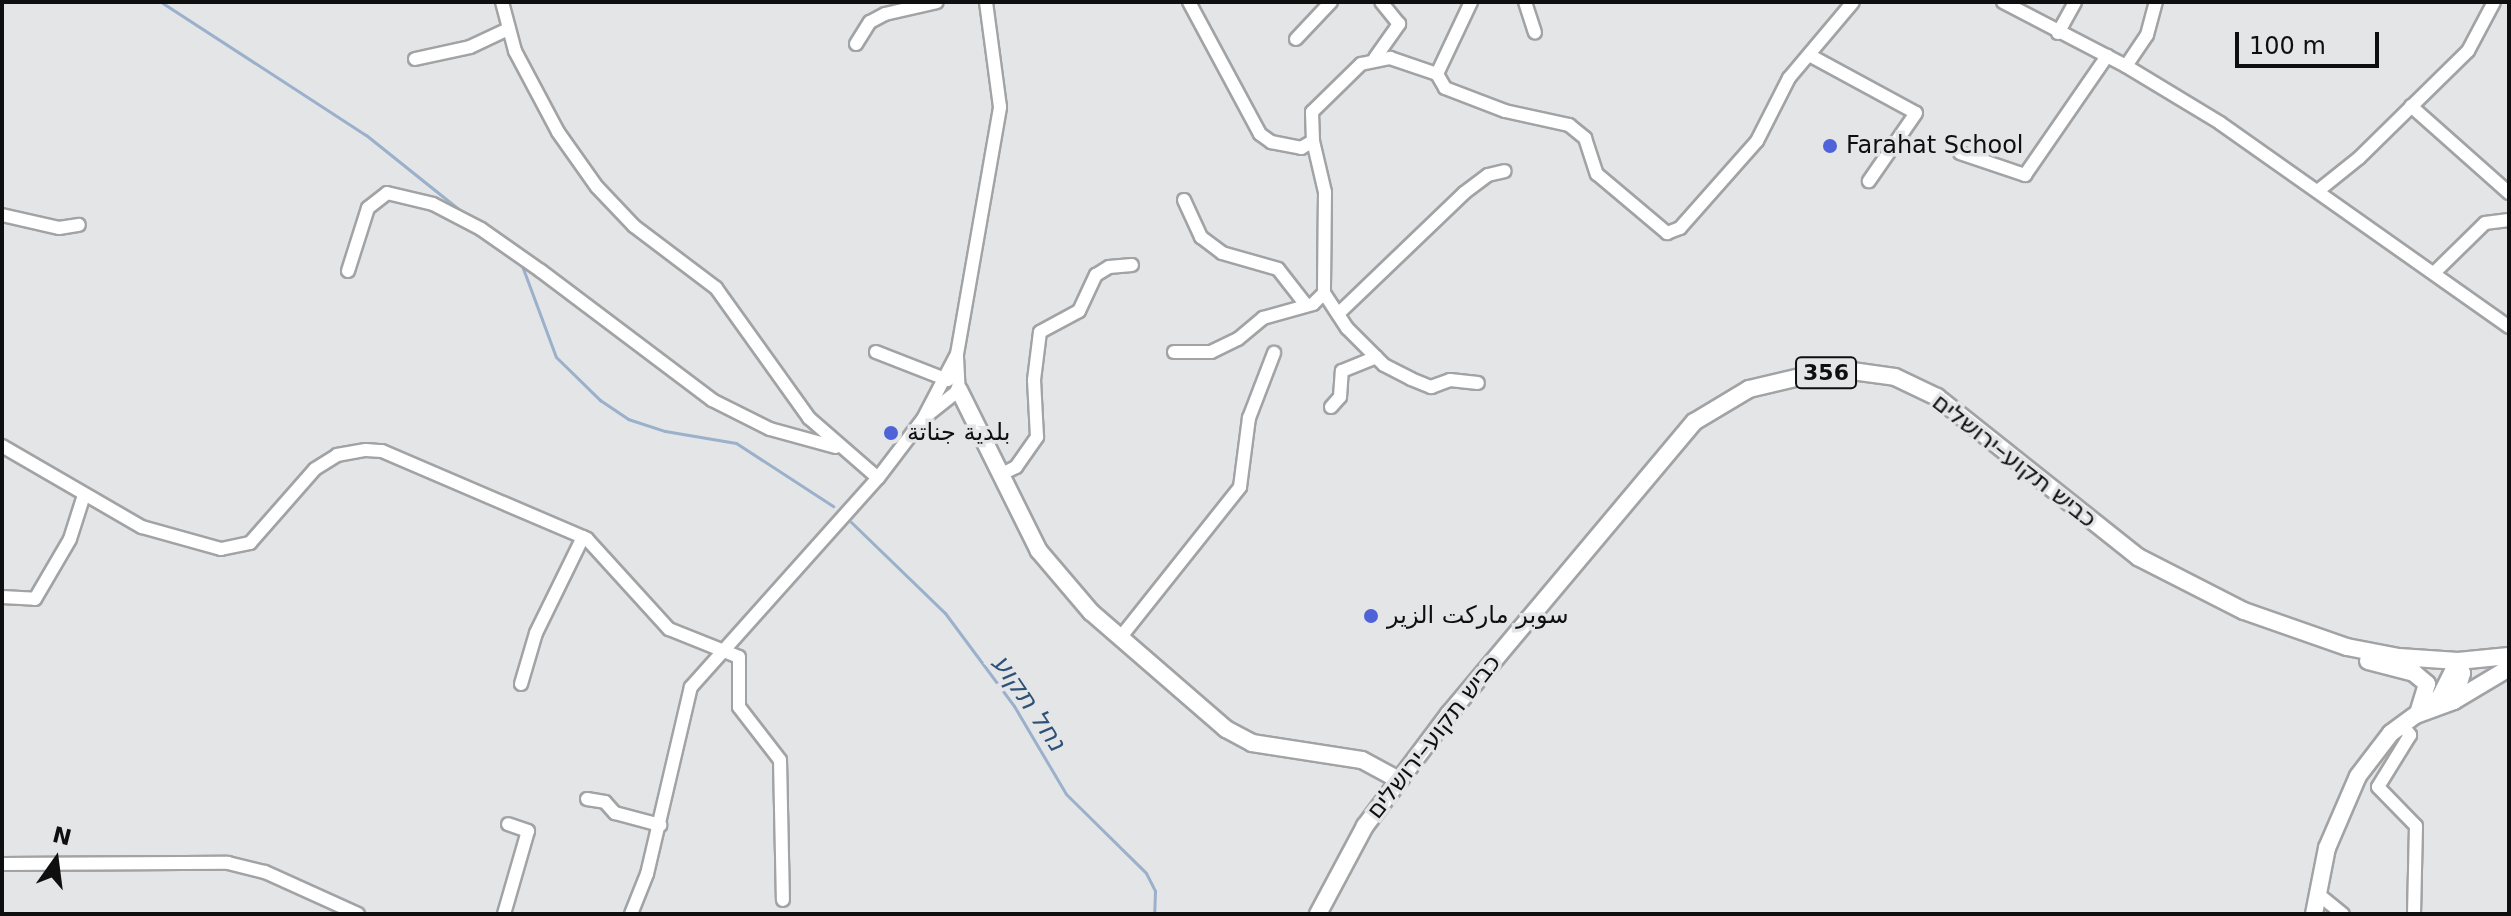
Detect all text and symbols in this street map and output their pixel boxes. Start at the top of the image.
scale bar [2239,16,2383,66]
text: 100 m [2249,32,2326,60]
place label: Farahat School [1846,132,2024,160]
marker: Farahat School [1821,137,1839,155]
road number: 356 [1794,355,1858,391]
street label: כביש תקוע–ירושלים [1926,388,2102,534]
place label: بلدية جناتة [907,419,1010,447]
marker: بلدية جناتة [882,424,900,442]
place label: سوبر ماركت الزير [1387,602,1569,630]
marker: سوبر ماركت الزير [1362,607,1380,625]
water label: נחל תקוע [985,649,1073,757]
street label: כביש תקוע–ירושלים [1361,649,1507,825]
north arrow [16,820,96,900]
text: N [50,822,74,851]

